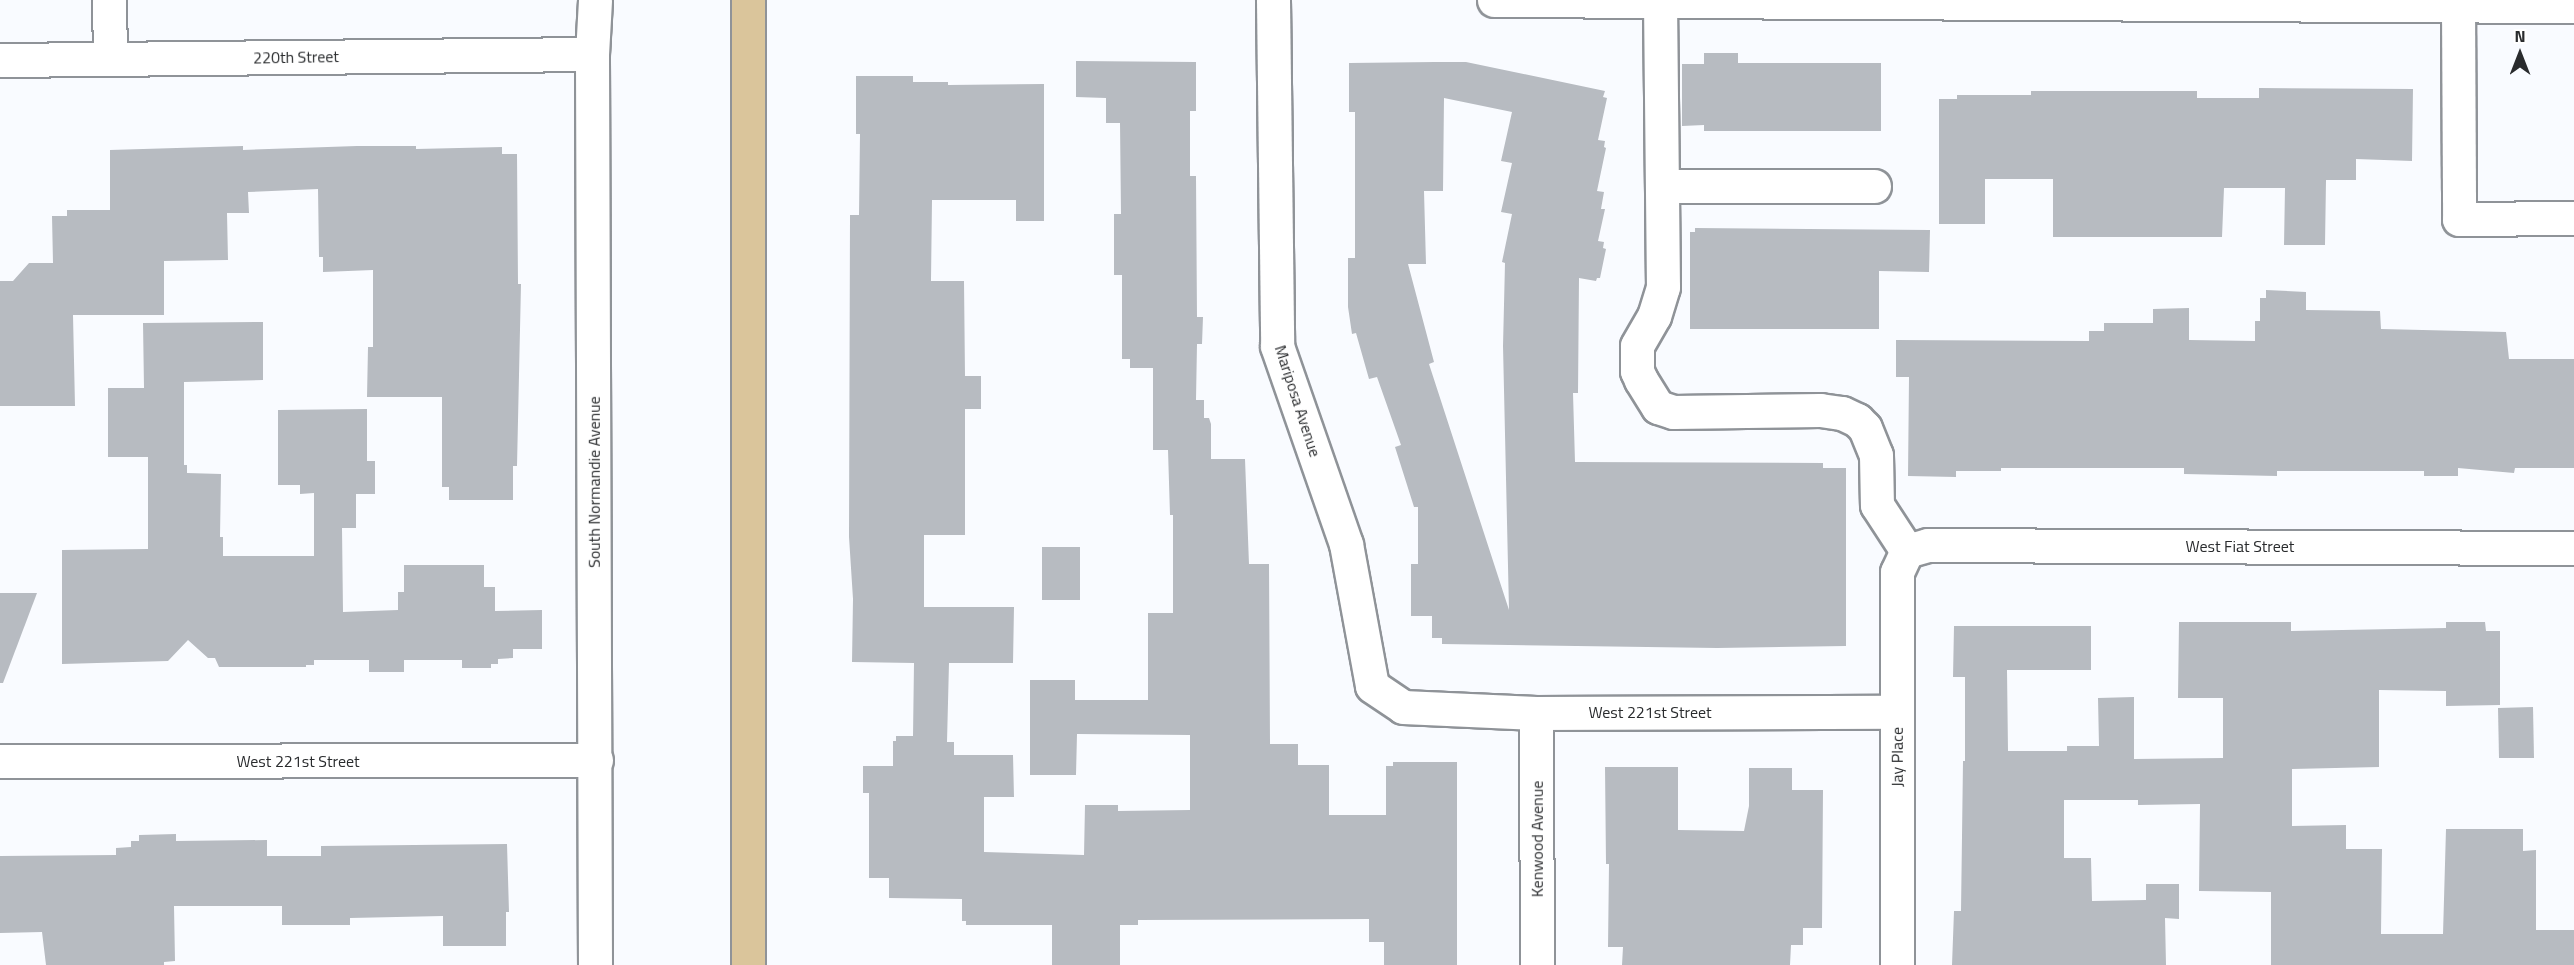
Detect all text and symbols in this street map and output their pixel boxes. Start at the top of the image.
north arrow [2490,24,2550,84]
text: N [2514,24,2526,48]
street label: 220th Street [253,47,339,67]
street label: Mariposa Avenue [1271,343,1325,459]
street label: South Normandie Avenue [584,396,604,568]
street label: West Fiat Street [2186,536,2294,556]
street label: West 221st Street [1588,702,1712,722]
street label: Jay Place [1887,727,1907,787]
street label: West 221st Street [236,751,360,771]
street label: Kenwood Avenue [1527,781,1547,897]

